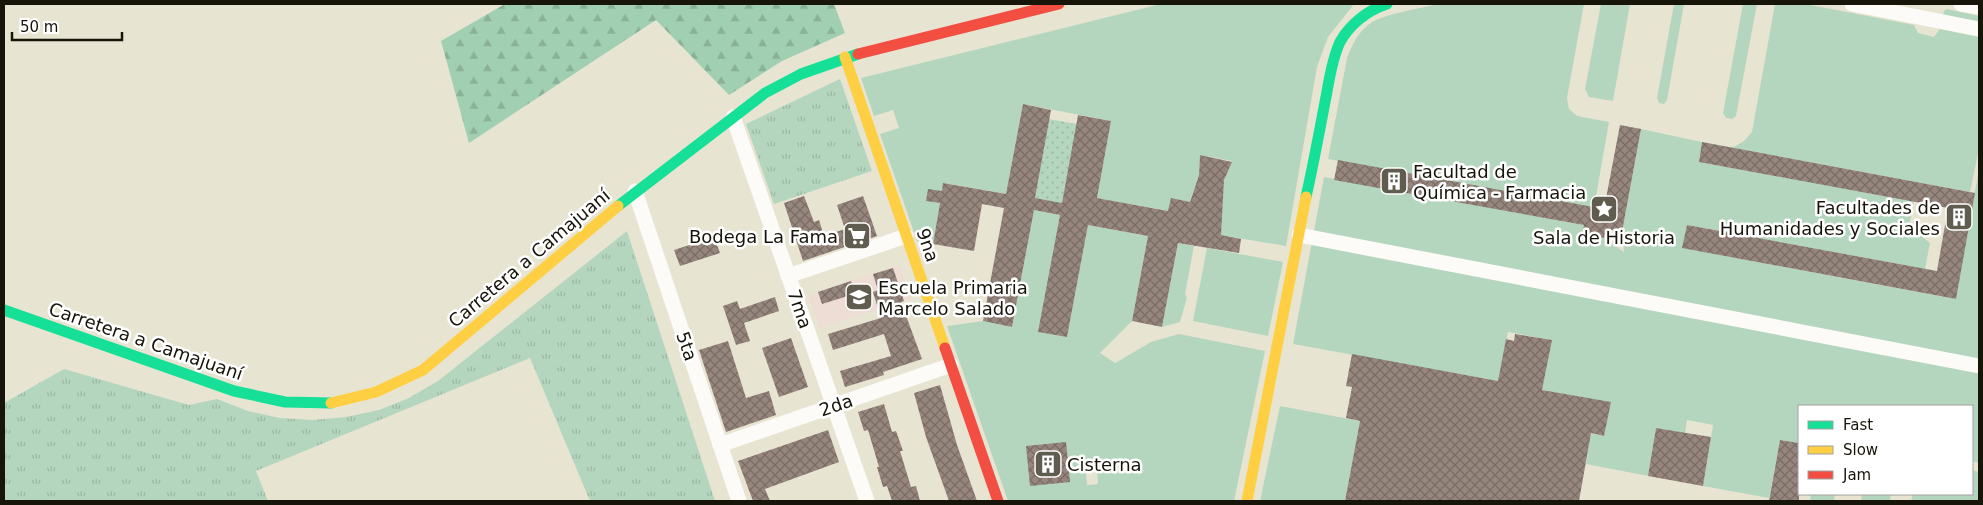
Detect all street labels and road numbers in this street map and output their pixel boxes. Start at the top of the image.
street label: Carretera a Camajuaní [444,184,615,332]
street label: 9na [913,226,943,264]
street label: 7ma [784,287,816,331]
street label: Carretera a Camajuaní [46,298,247,384]
street label: 5ta [672,329,702,363]
street label: 2da [817,390,855,420]

